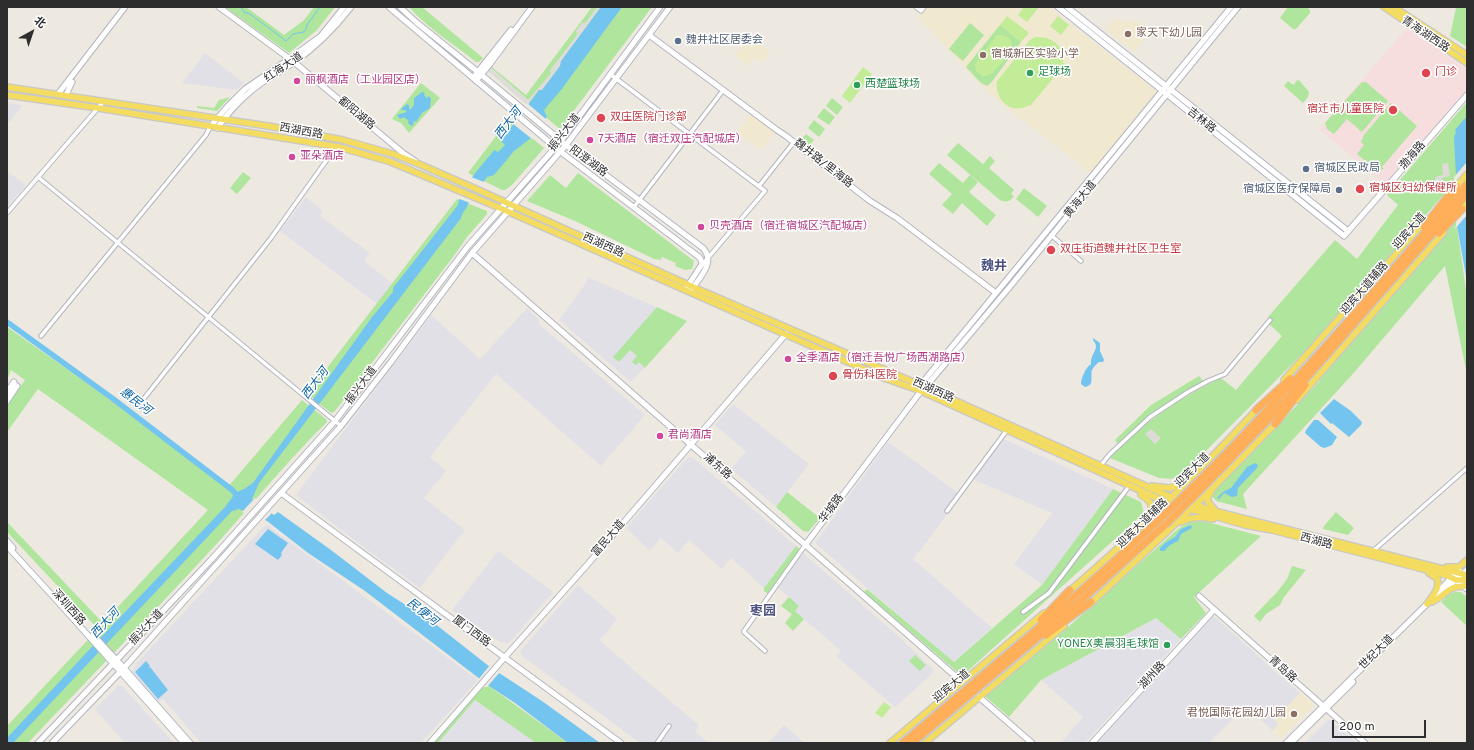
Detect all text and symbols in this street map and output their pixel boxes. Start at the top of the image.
north arrow [12,12,52,52]
text: 北 [31,14,48,32]
street label: 青海湖西路 [1399,14,1451,56]
place label: 家天下幼儿园 [1136,27,1202,41]
marker: 家天下幼儿园 [1123,29,1133,39]
place label: 魏井社区居委会 [686,34,763,48]
marker: 魏井社区居委会 [673,36,683,46]
place label: 宿城新区实验小学 [991,48,1079,62]
street label: 红海大道 [262,50,306,86]
marker: 宿城新区实验小学 [978,50,988,60]
place label: 足球场 [1038,66,1071,80]
place label: 门诊 [1435,66,1457,80]
marker: 门诊 [1420,67,1432,79]
marker: 足球场 [1025,68,1035,78]
place label: 丽枫酒店（工业园区店） [305,74,426,88]
marker: 丽枫酒店（工业园区店） [292,76,302,86]
place label: 西楚篮球场 [865,78,920,92]
marker: 西楚篮球场 [852,80,862,90]
street label: 鄱阳湖路 [335,95,377,133]
place label: 宿迁市儿童医院 [1307,103,1384,117]
marker: 宿迁市儿童医院 [1387,104,1399,116]
water label: 西大河 [492,105,526,143]
street label: 吉林路 [1184,105,1218,137]
place label: 双庄医院门诊部 [610,111,687,125]
street label: 振兴大道 [546,112,584,154]
marker: 双庄医院门诊部 [595,112,607,124]
street label: 西湖西路 [278,122,324,142]
place label: 7天酒店（宿迁双庄汽配城店） [598,133,747,147]
marker: 7天酒店（宿迁双庄汽配城店） [585,135,595,145]
street label: 魏井路/里海路 [791,137,855,191]
street label: 渤海路 [1397,139,1429,173]
street label: 阳澄湖路 [566,143,610,181]
place label: 亚朵酒店 [300,150,344,164]
marker: 亚朵酒店 [287,152,297,162]
place label: 宿城区民政局 [1314,162,1380,176]
marker: 宿城区民政局 [1301,164,1311,174]
street label: 黄海大道 [1062,179,1100,221]
place label: 宿城区妇幼保健所 [1369,182,1457,196]
place label: 宿城区医疗保障局 [1243,183,1331,197]
marker: 宿城区妇幼保健所 [1354,183,1366,195]
marker: 宿城区医疗保障局 [1334,185,1344,195]
street label: 迎宾大道 [1391,211,1429,253]
place label: 贝壳酒店（宿迁宿城区汽配城店） [709,220,874,234]
marker: 贝壳酒店（宿迁宿城区汽配城店） [696,222,706,232]
street label: 西湖西路 [580,231,626,261]
place label: 双庄街道魏井社区卫生室 [1060,243,1181,257]
marker: 双庄街道魏井社区卫生室 [1045,244,1057,256]
district label: 魏井 [981,259,1007,275]
street label: 迎宾大道辅路 [1338,260,1392,318]
place label: 全季酒店（宿迁吾悦广场西湖路店） [796,352,972,366]
marker: 全季酒店（宿迁吾悦广场西湖路店） [783,354,793,364]
street label: 振兴大道 [343,364,381,408]
water label: 西大河 [299,365,333,403]
place label: 骨伤科医院 [842,369,897,383]
marker: 骨伤科医院 [827,370,839,382]
street label: 西湖西路 [910,376,956,406]
water label: 惠民河 [116,385,154,419]
place label: 君尚酒店 [668,429,712,443]
marker: 君尚酒店 [655,431,665,441]
street label: 浦东路 [700,451,734,483]
street label: 迎宾大道 [1173,451,1213,491]
street label: 华城路 [817,492,847,526]
street label: 迎宾大道辅路 [1115,496,1171,552]
street label: 富民大道 [590,518,628,560]
street label: 西湖路 [1298,531,1334,553]
street label: 深圳西路 [48,587,88,629]
water label: 民便河 [403,596,441,630]
district label: 枣园 [750,604,776,620]
water label: 西大河 [88,606,124,642]
street label: 振兴大道 [127,607,167,649]
street label: 厦门西路 [449,614,493,650]
street label: 世纪大道 [1357,633,1397,673]
place label: YONEX奥晨羽毛球馆 [1057,638,1159,652]
marker: YONEX奥晨羽毛球馆 [1162,640,1172,650]
street label: 青岛路 [1265,654,1299,686]
street label: 湖州路 [1137,659,1169,693]
street label: 迎宾大道 [931,668,973,706]
place label: 君悦国际花园幼儿园 [1187,707,1286,721]
marker: 君悦国际花园幼儿园 [1289,709,1299,719]
scale bar [1334,712,1428,738]
text: 200 m [1339,719,1375,735]

